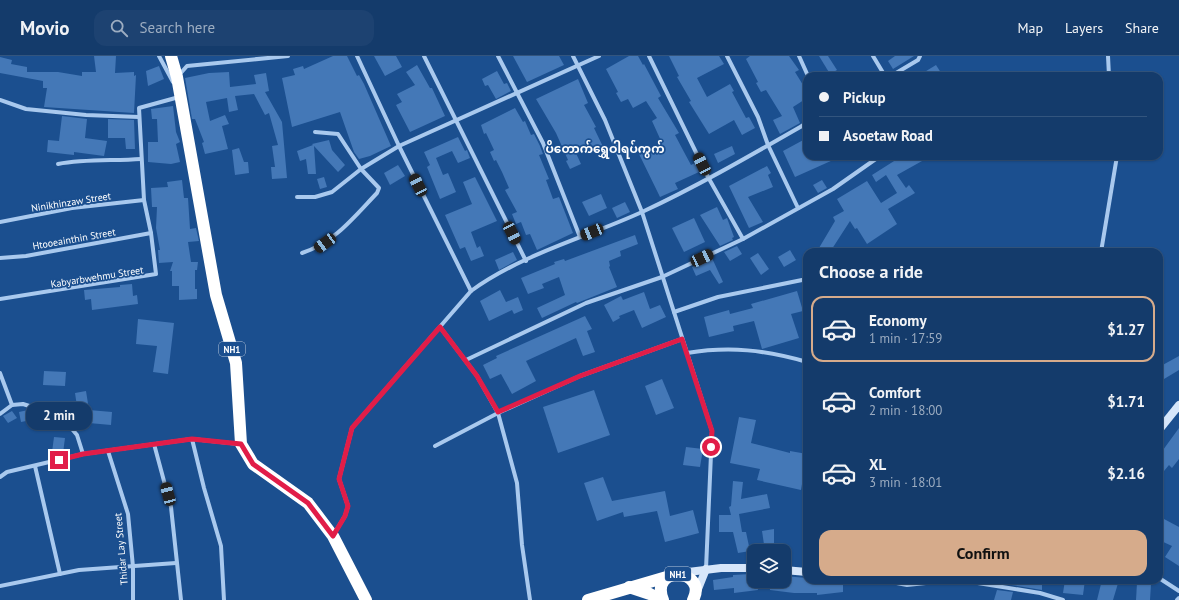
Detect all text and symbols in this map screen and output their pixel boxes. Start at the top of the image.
search box [94,10,374,46]
text: Movio [20,16,70,40]
icon: search [108,17,130,39]
text: Search here [140,18,215,37]
text: Map [1017,19,1043,37]
text: Layers [1065,19,1103,37]
text: Share [1125,19,1159,37]
text: Pickup [843,88,886,107]
text: Asoetaw Road [843,126,933,145]
district label: ပိတောက်ရွှေဝါရပ်ကွက် [545,139,665,159]
car [691,151,713,177]
car [407,172,429,198]
street label: Ninikhinzaw Street [30,189,112,215]
car [501,220,523,246]
car [579,222,605,242]
street label: Htooeainthin Street [31,225,117,253]
car [312,231,338,255]
car [689,247,715,269]
text: Choose a ride [819,260,923,283]
street label: Kabyarbwehmu Street [50,263,145,291]
icon: car [821,311,857,347]
text: Economy [869,311,927,330]
text: $1.27 [1107,320,1145,339]
text: 1 min · 17:59 [869,330,942,347]
road number: NH1 [219,342,245,356]
icon: car [821,383,857,419]
text: Comfort [869,383,921,402]
text: $1.71 [1107,392,1145,411]
callout: 2 min [26,402,92,430]
text: 2 min · 18:00 [869,402,942,419]
text: 2 min [43,407,75,424]
route start [702,438,720,456]
route end [50,451,68,469]
icon: car [821,455,857,491]
text: XL [869,455,886,474]
text: $2.16 [1107,464,1145,483]
text: 3 min · 18:01 [869,474,942,491]
car [159,481,177,507]
street label: Thidar Lay Street [111,512,131,586]
button: Confirm [819,530,1147,576]
map controls [747,544,791,588]
button: layers [747,544,791,588]
road number: NH1 [665,567,691,581]

